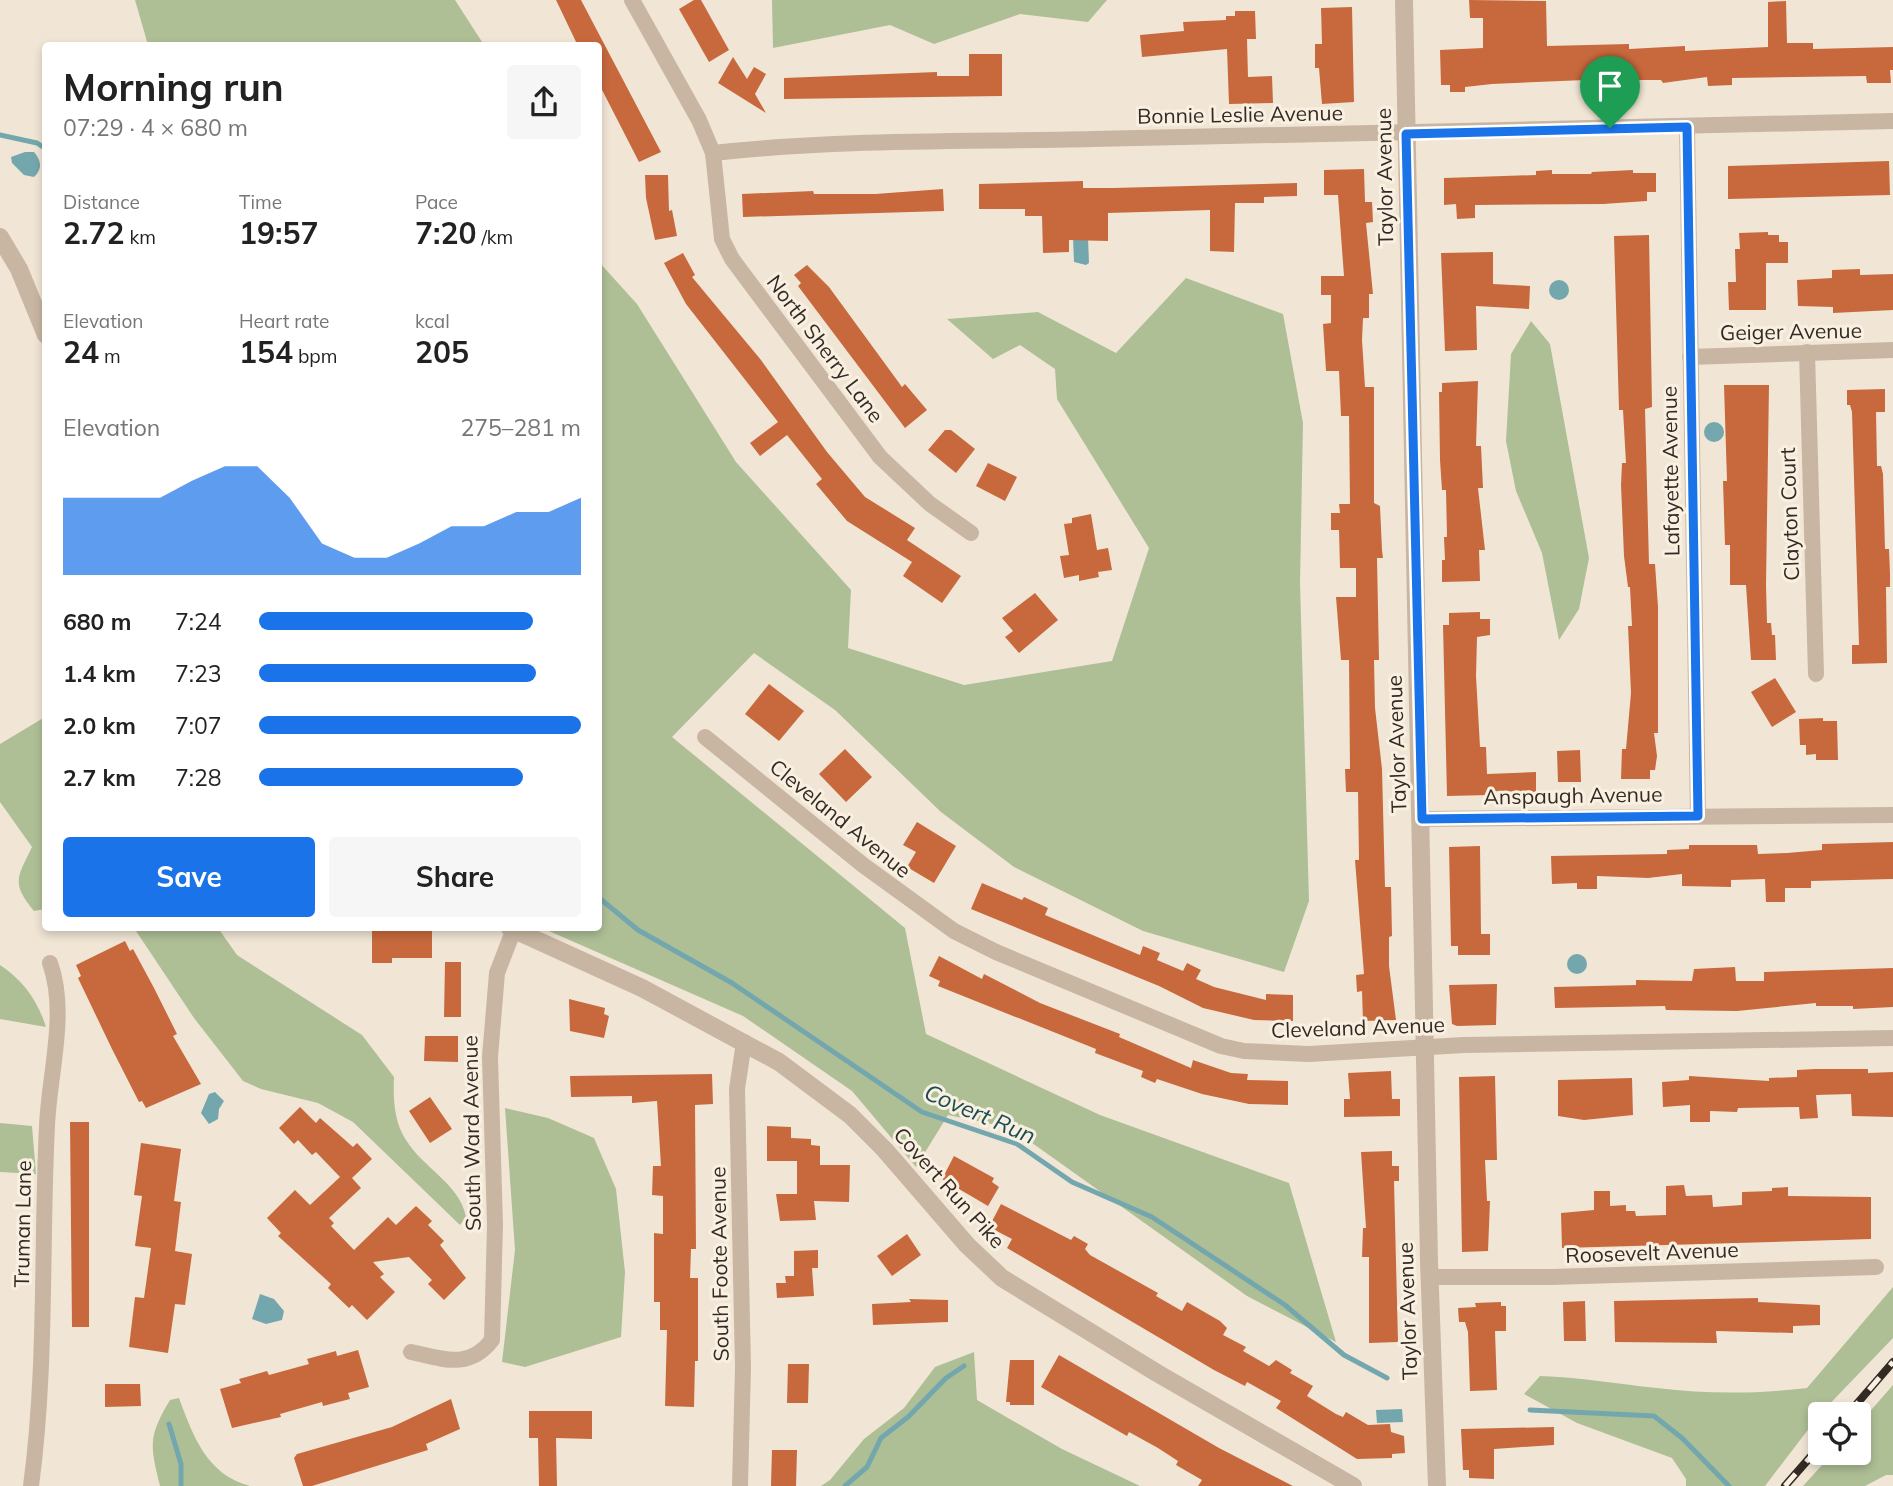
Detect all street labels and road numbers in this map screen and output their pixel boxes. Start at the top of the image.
street label: Bonnie Leslie Avenue [1137,99,1343,129]
street label: Taylor Avenue [1370,108,1398,246]
street label: North Sherry Lane [762,269,890,427]
street label: Geiger Avenue [1720,317,1862,345]
street label: Lafayette Avenue [1656,386,1684,556]
street label: Clayton Court [1774,447,1804,581]
street label: Taylor Avenue [1381,675,1411,813]
street label: Cleveland Avenue [765,753,917,883]
street label: Anspaugh Avenue [1483,780,1663,810]
street label: Cleveland Avenue [1270,1011,1445,1043]
street label: South Ward Avenue [456,1035,486,1231]
street label: Covert Run Pike [889,1121,1011,1253]
street label: Truman Lane [8,1160,36,1288]
street label: South Foote Avenue [704,1166,734,1362]
street label: Roosevelt Avenue [1565,1236,1739,1268]
street label: Taylor Avenue [1392,1242,1422,1380]

